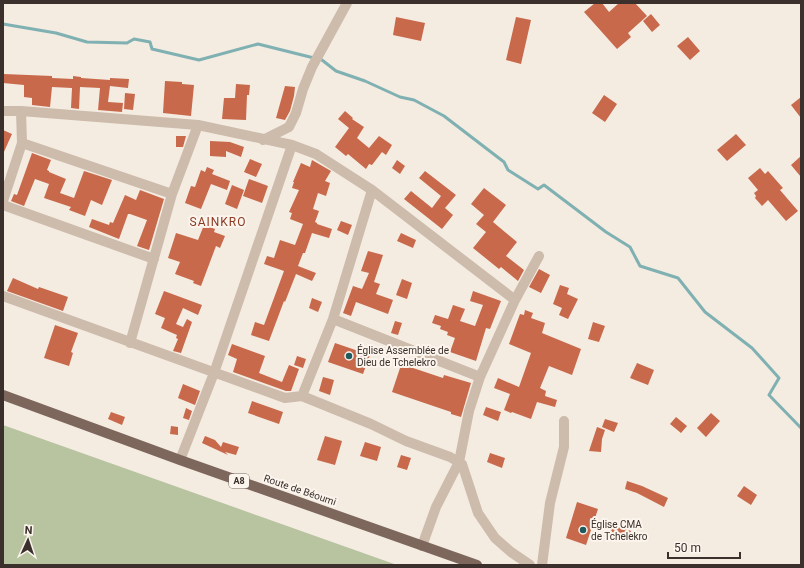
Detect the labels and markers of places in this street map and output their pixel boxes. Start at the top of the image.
place label: Église Assemblée de Dieu de Tchelekro [357,344,449,368]
marker: Église Assemblée de Dieu de Tchelekro [344,351,354,361]
place label: Église CMA de Tchelekro [591,518,648,542]
marker: Église CMA de Tchelekro [578,525,588,535]

